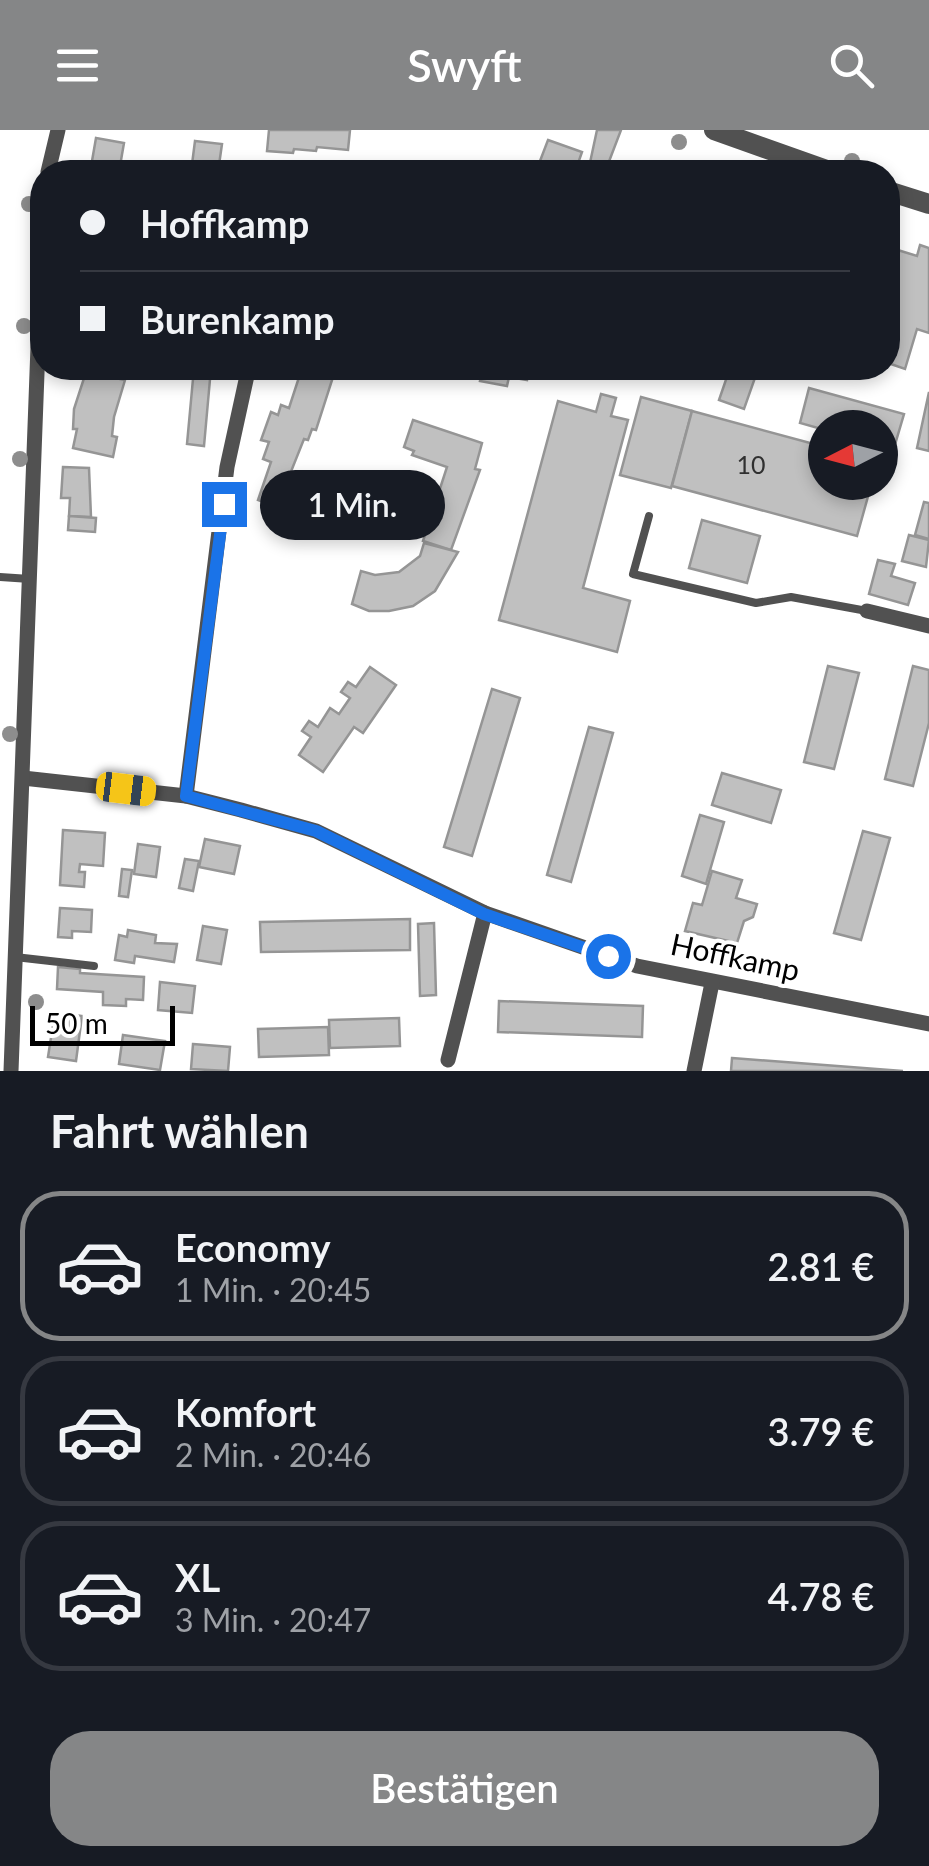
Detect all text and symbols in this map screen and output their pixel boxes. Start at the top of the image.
icon: menu [50,38,105,93]
text: Swyft [407,38,522,92]
icon: search [824,38,879,93]
text: Hoffkamp [140,200,309,246]
text: Burenkamp [140,296,334,342]
north arrow [808,410,898,500]
map controls [808,410,898,500]
house number: 10 [736,449,766,479]
callout: 1 Min. [259,469,444,539]
route end [202,482,247,527]
text: 1 Min. [308,485,397,524]
car [94,770,158,808]
street label: Hoffkamp [668,925,803,987]
route start [586,934,631,979]
scale bar [30,1001,175,1046]
text: 50 m [45,1006,108,1040]
text: Fahrt wählen [50,1104,309,1158]
icon: car [55,1221,145,1311]
text: Economy [175,1224,330,1270]
text: 2.81 € [767,1243,874,1289]
text: 1 Min. · 20:45 [175,1270,371,1309]
icon: car [55,1386,145,1476]
text: Komfort [175,1389,316,1435]
text: 3.79 € [767,1408,874,1454]
text: 2 Min. · 20:46 [175,1435,371,1474]
icon: car [55,1551,145,1641]
text: XL [175,1554,220,1600]
text: 4.78 € [767,1573,874,1619]
text: 3 Min. · 20:47 [175,1600,371,1639]
button: Bestätigen [50,1731,879,1846]

